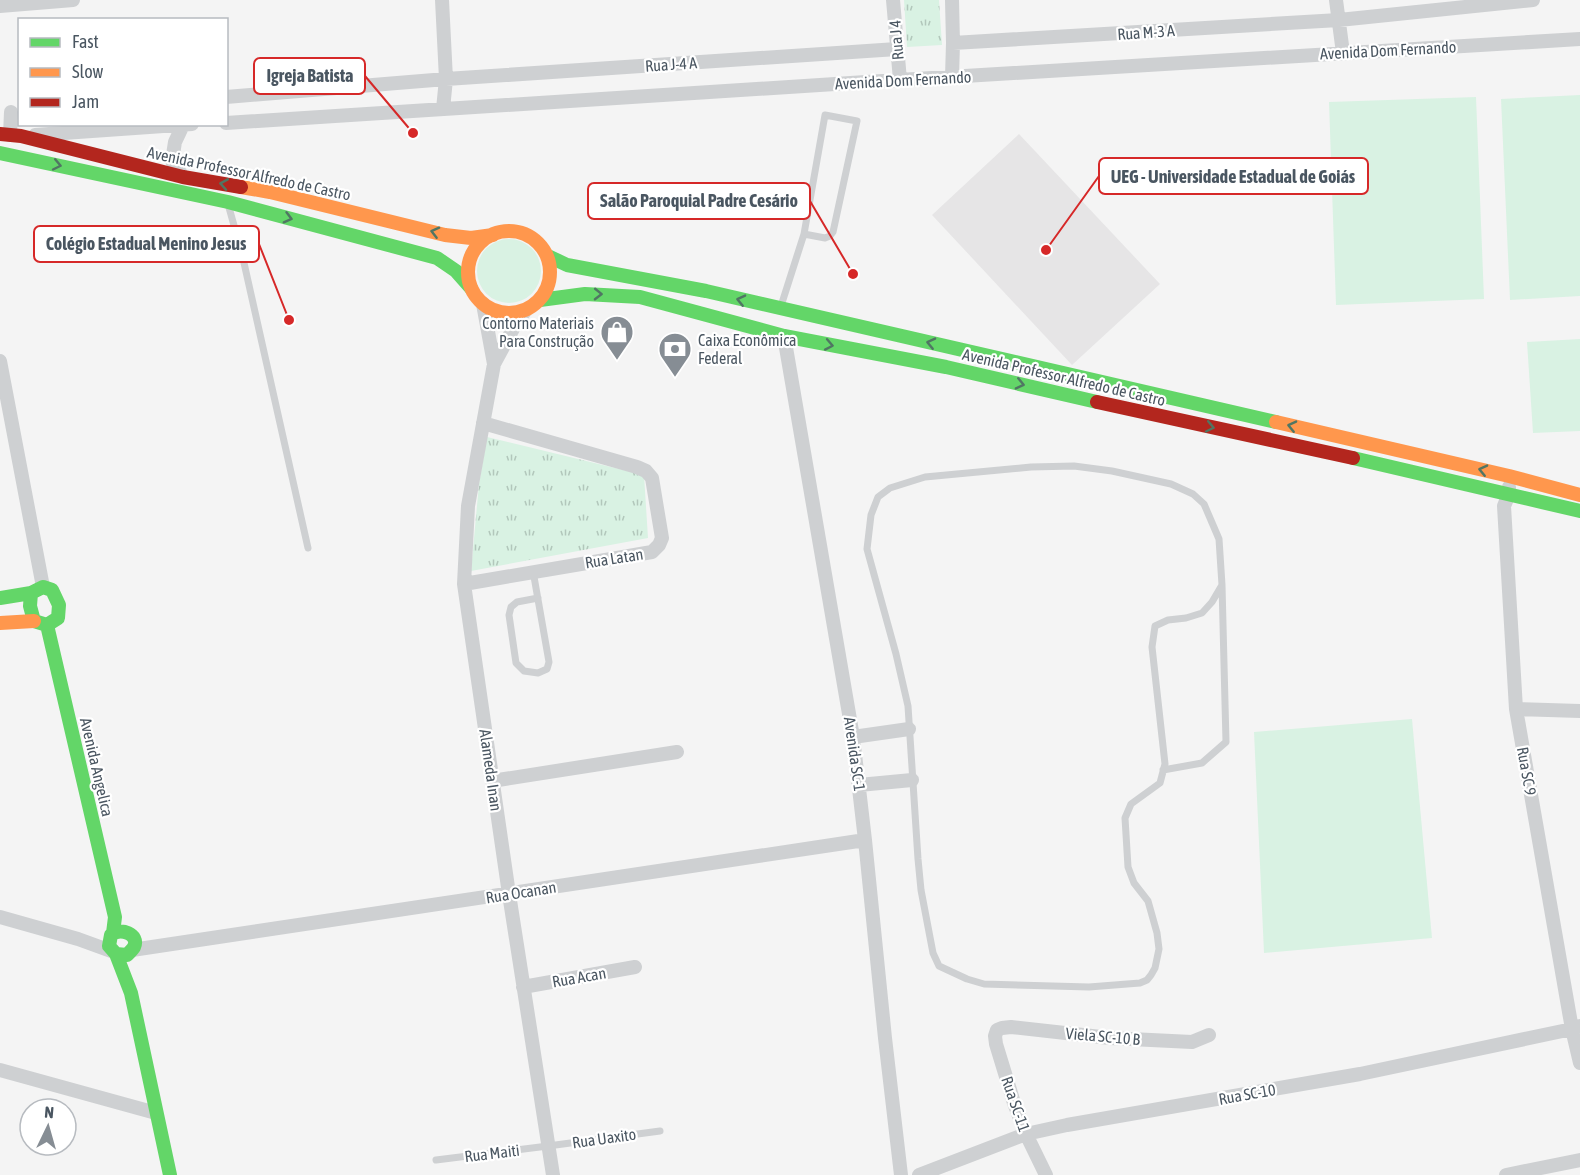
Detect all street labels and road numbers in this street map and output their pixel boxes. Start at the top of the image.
street label: Rua J 4 [885,19,907,61]
street label: Rua M-3 A [1117,21,1176,43]
street label: Avenida Dom Fernando [1319,37,1457,63]
street label: Rua J-4 A [644,53,698,75]
street label: Avenida Dom Fernando [834,67,972,93]
street label: Avenida Professor Alfredo de Castro [146,143,352,203]
street label: Avenida Professor Alfredo de Castro [961,345,1167,409]
street label: Rua Latan [584,545,644,571]
street label: Avenida Angelica [76,716,117,818]
street label: Avenida SC-1 [841,716,869,792]
street label: Alameda Inan [476,728,506,812]
street label: Rua SC 9 [1514,745,1540,797]
street label: Rua Ocanan [485,878,557,906]
street label: Rua Acan [551,963,607,991]
street label: Viela SC-10 B [1065,1024,1141,1048]
street label: Rua SC-11 [998,1074,1034,1134]
street label: Rua SC-10 [1217,1080,1277,1108]
street label: Rua Uaxito [571,1125,637,1151]
street label: Rua Maiti [463,1141,521,1165]

